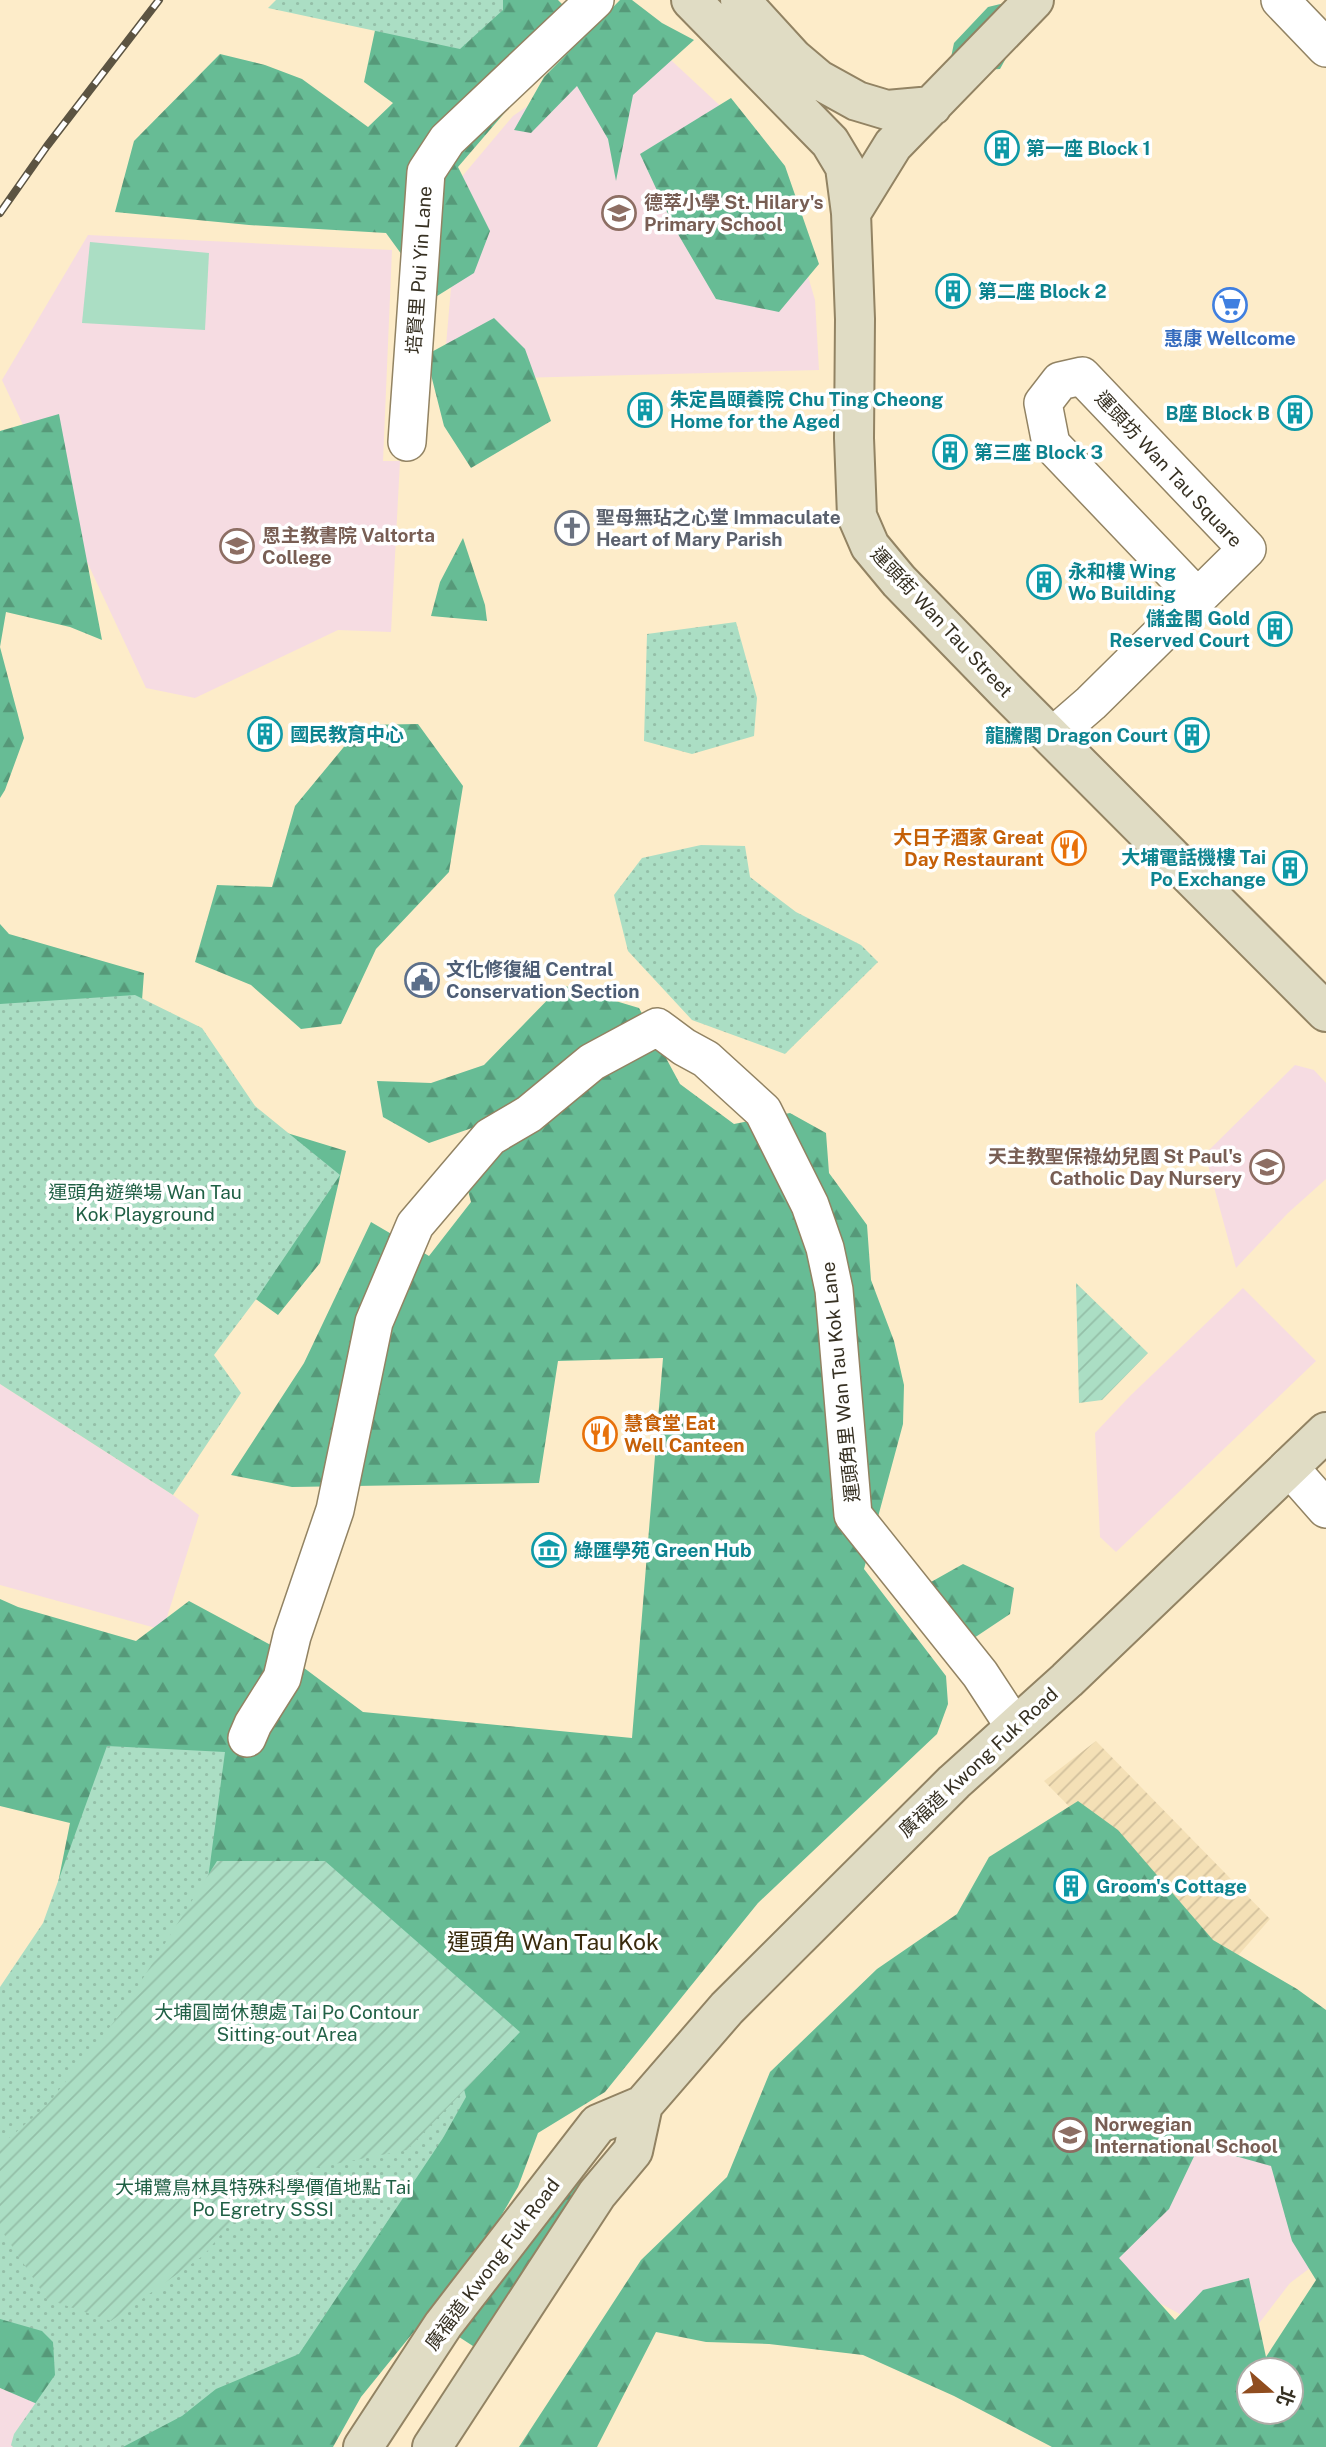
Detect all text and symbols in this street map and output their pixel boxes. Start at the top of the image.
building icon: 第一座 Block 1 [983,129,1021,167]
place label: 第一座 Block 1 [1026,137,1151,159]
street label: 培賢里 Pui Yin Lane [402,185,436,355]
place label: 德萃小學 St. Hilary's Primary School [644,191,824,235]
school or university icon: 德萃小學 St. Hilary's Primary School [600,194,638,232]
building icon: 第二座 Block 2 [934,272,972,310]
place label: 第二座 Block 2 [978,280,1107,302]
supermarket icon: 惠康 Wellcome [1211,286,1249,324]
place label: 惠康 Wellcome [1164,327,1296,349]
street label: 運頭坊 Wan Tau Square [1091,387,1247,551]
place label: 朱定昌頤養院 Chu Ting Cheong Home for the Aged [670,388,943,432]
building icon: 朱定昌頤養院 Chu Ting Cheong Home for the Aged [626,391,664,429]
building icon: B座 Block B [1276,394,1314,432]
place label: B座 Block B [1165,402,1270,424]
building icon: 第三座 Block 3 [931,433,969,471]
place label: 第三座 Block 3 [974,441,1103,463]
place label: 聖母無玷之心堂 Immaculate Heart of Mary Parish [596,506,841,550]
church icon: 聖母無玷之心堂 Immaculate Heart of Mary Parish [553,509,591,547]
place label: 恩主教書院 Valtorta College [262,524,435,568]
school or university icon: 恩主教書院 Valtorta College [218,527,256,565]
street label: 運頭街 Wan Tau Street [867,543,1017,701]
place label: 永和樓 Wing Wo Building [1068,560,1176,604]
building icon: 永和樓 Wing Wo Building [1025,563,1063,601]
place label: 儲金閣 Gold Reserved Court [1109,607,1250,651]
building icon: 儲金閣 Gold Reserved Court [1256,610,1294,648]
building icon: 國民教育中心 [246,715,284,753]
building icon: 龍騰閣 Dragon Court [1173,716,1211,754]
place label: 國民教育中心 [290,723,404,745]
place label: 龍騰閣 Dragon Court [985,724,1168,746]
place label: 大日子酒家 Great Day Restaurant [893,826,1044,870]
restaurant icon: 大日子酒家 Great Day Restaurant [1050,829,1088,867]
place label: 大埔電話機樓 Tai Po Exchange [1121,846,1266,890]
building icon: 大埔電話機樓 Tai Po Exchange [1271,849,1309,887]
place label: 文化修復組 Central Conservation Section [446,958,640,1002]
public building icon: 文化修復組 Central Conservation Section [403,961,441,999]
place label: 天主教聖保祿幼兒園 St Paul's Catholic Day Nursery [988,1145,1242,1189]
school or university icon: 天主教聖保祿幼兒園 St Paul's Catholic Day Nursery [1248,1148,1286,1186]
park label: 運頭角遊樂場 Wan Tau Kok Playground [48,1181,242,1225]
street label: 運頭角里 Wan Tau Kok Lane [816,1261,864,1503]
place label: 慧食堂 Eat Well Canteen [624,1412,745,1456]
restaurant icon: 慧食堂 Eat Well Canteen [581,1415,619,1453]
museum icon: 綠匯學苑 Green Hub [530,1531,568,1569]
place label: 綠匯學苑 Green Hub [574,1539,752,1561]
street label: 廣福道 Kwong Fuk Road [894,1683,1062,1841]
building icon: Groom's Cottage [1052,1867,1090,1905]
place label: Groom's Cottage [1096,1875,1247,1897]
district label: 運頭角 Wan Tau Kok [447,1928,659,1955]
park label: 大埔圓崗休憩處 Tai Po Contour Sitting-out Area [154,2001,420,2045]
place label: Norwegian International School [1094,2113,1278,2157]
school or university icon: Norwegian International School [1051,2116,1089,2154]
street label: 廣福道 Kwong Fuk Road [420,2174,564,2354]
park label: 大埔鷺鳥林具特殊科學價值地點 Tai Po Egretry SSSI [115,2176,411,2220]
north arrow [1235,2356,1305,2426]
text: 北 [1272,2384,1300,2410]

